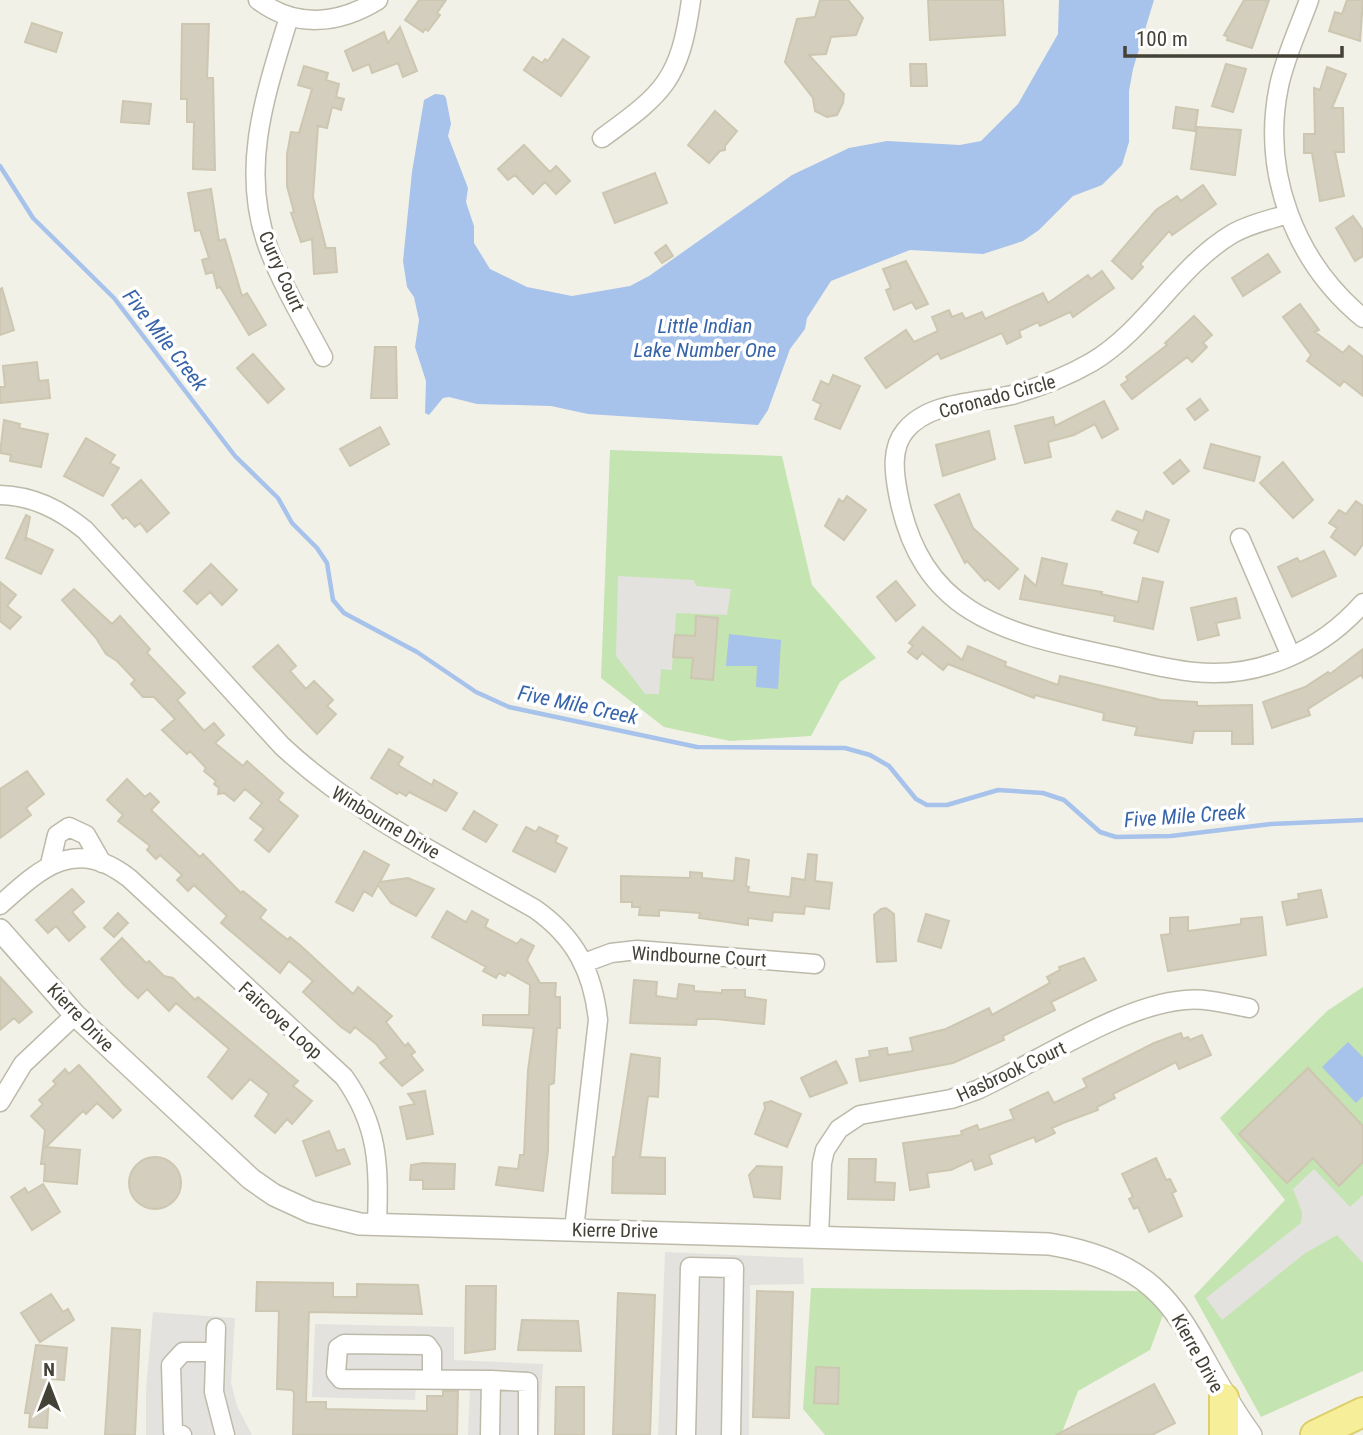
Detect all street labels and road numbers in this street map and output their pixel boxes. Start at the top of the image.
street label: Curry Court [254,228,309,315]
street label: Coronado Circle [936,370,1058,423]
street label: Winbourne Drive [327,781,444,864]
street label: Windbourne Court [631,941,767,972]
street label: Faircove Loop [234,977,327,1064]
street label: Kierre Drive [42,978,119,1056]
street label: Hasbrook Court [953,1036,1069,1107]
street label: Kierre Drive [572,1218,658,1243]
street label: Kierre Drive [1167,1310,1229,1397]

